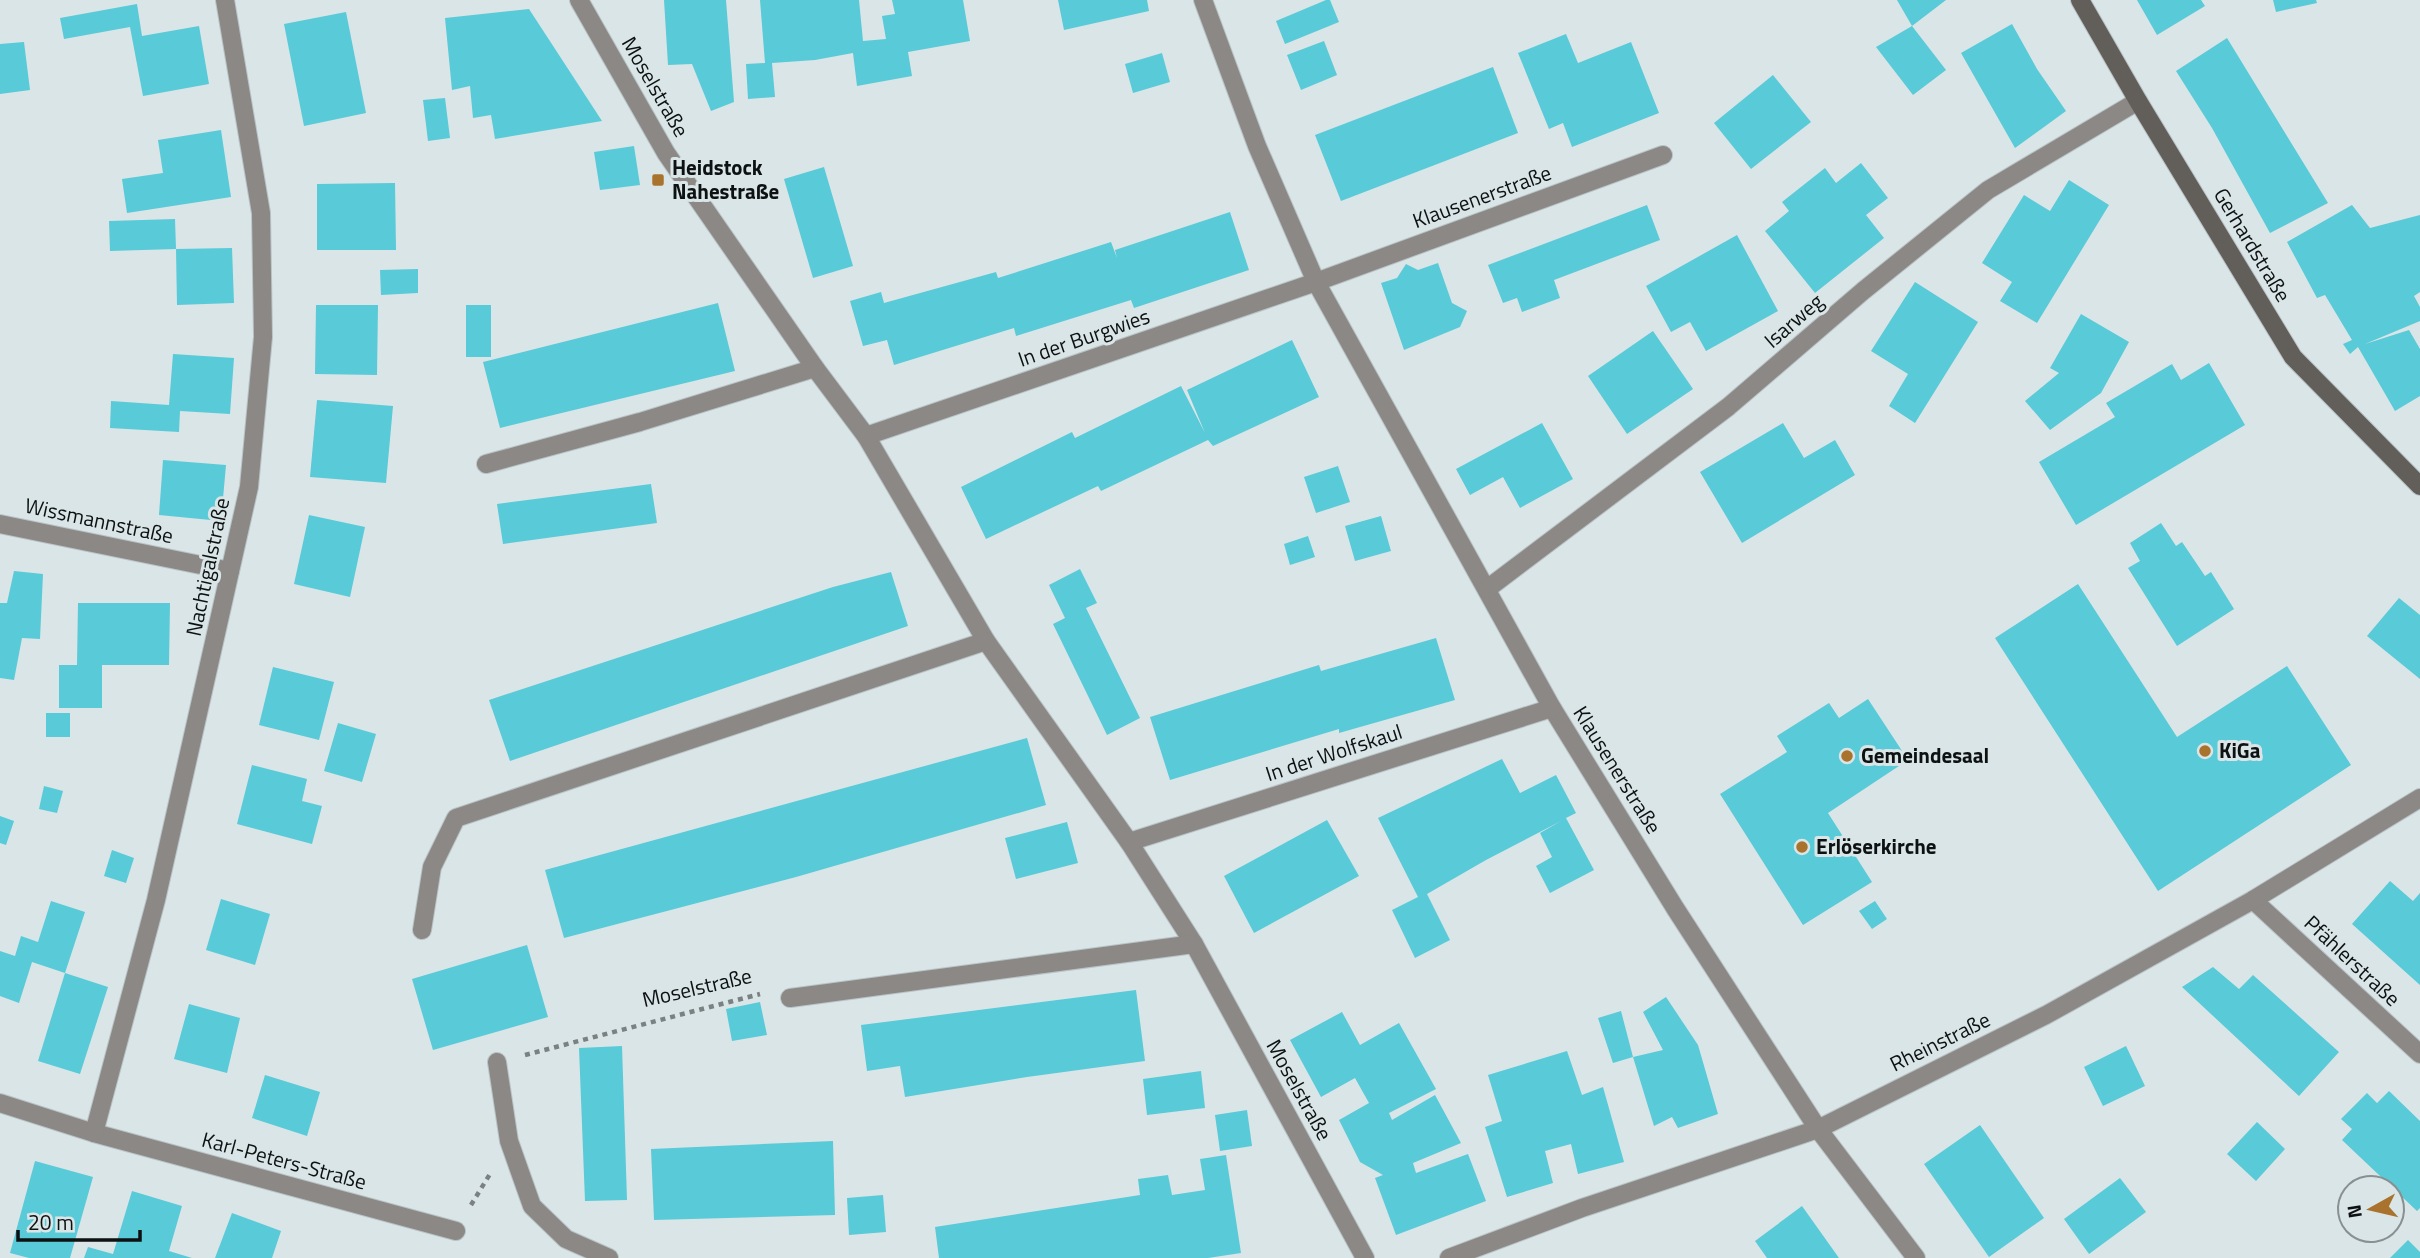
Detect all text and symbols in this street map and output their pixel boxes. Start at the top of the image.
street label: Moselstraße [614,30,698,143]
place label: Heidstock Nahestraße [672,151,779,207]
street label: Klausenerstraße [1408,156,1556,236]
marker: Heidstock Nahestraße [650,172,666,188]
street label: Gerhardstraße [2206,181,2300,308]
street label: Isarweg [1756,285,1830,355]
street label: In der Burgwies [1013,300,1154,375]
street label: Wissmannstraße [22,489,176,551]
street label: Nachtigalstraße [177,495,237,639]
street label: Klausenerstraße [1566,699,1670,840]
street label: In der Wolfskaul [1261,715,1406,789]
place label: KiGa [2219,734,2261,766]
place label: Gemeindesaal [1861,739,1989,771]
marker: KiGa [2197,743,2213,759]
marker: Gemeindesaal [1839,748,1855,764]
place label: Erlöserkirche [1816,830,1936,862]
marker: Erlöserkirche [1794,839,1810,855]
street label: Pfählerstraße [2297,907,2408,1013]
street label: Moselstraße [639,959,755,1015]
street label: Rheinstraße [1884,1003,1995,1079]
street label: Moselstraße [1259,1033,1341,1146]
street label: Karl-Peters-Straße [198,1123,370,1197]
north arrow [2336,1174,2406,1244]
scale bar [18,1198,140,1242]
text: N [2338,1203,2369,1220]
text: 20 m [28,1206,74,1238]

